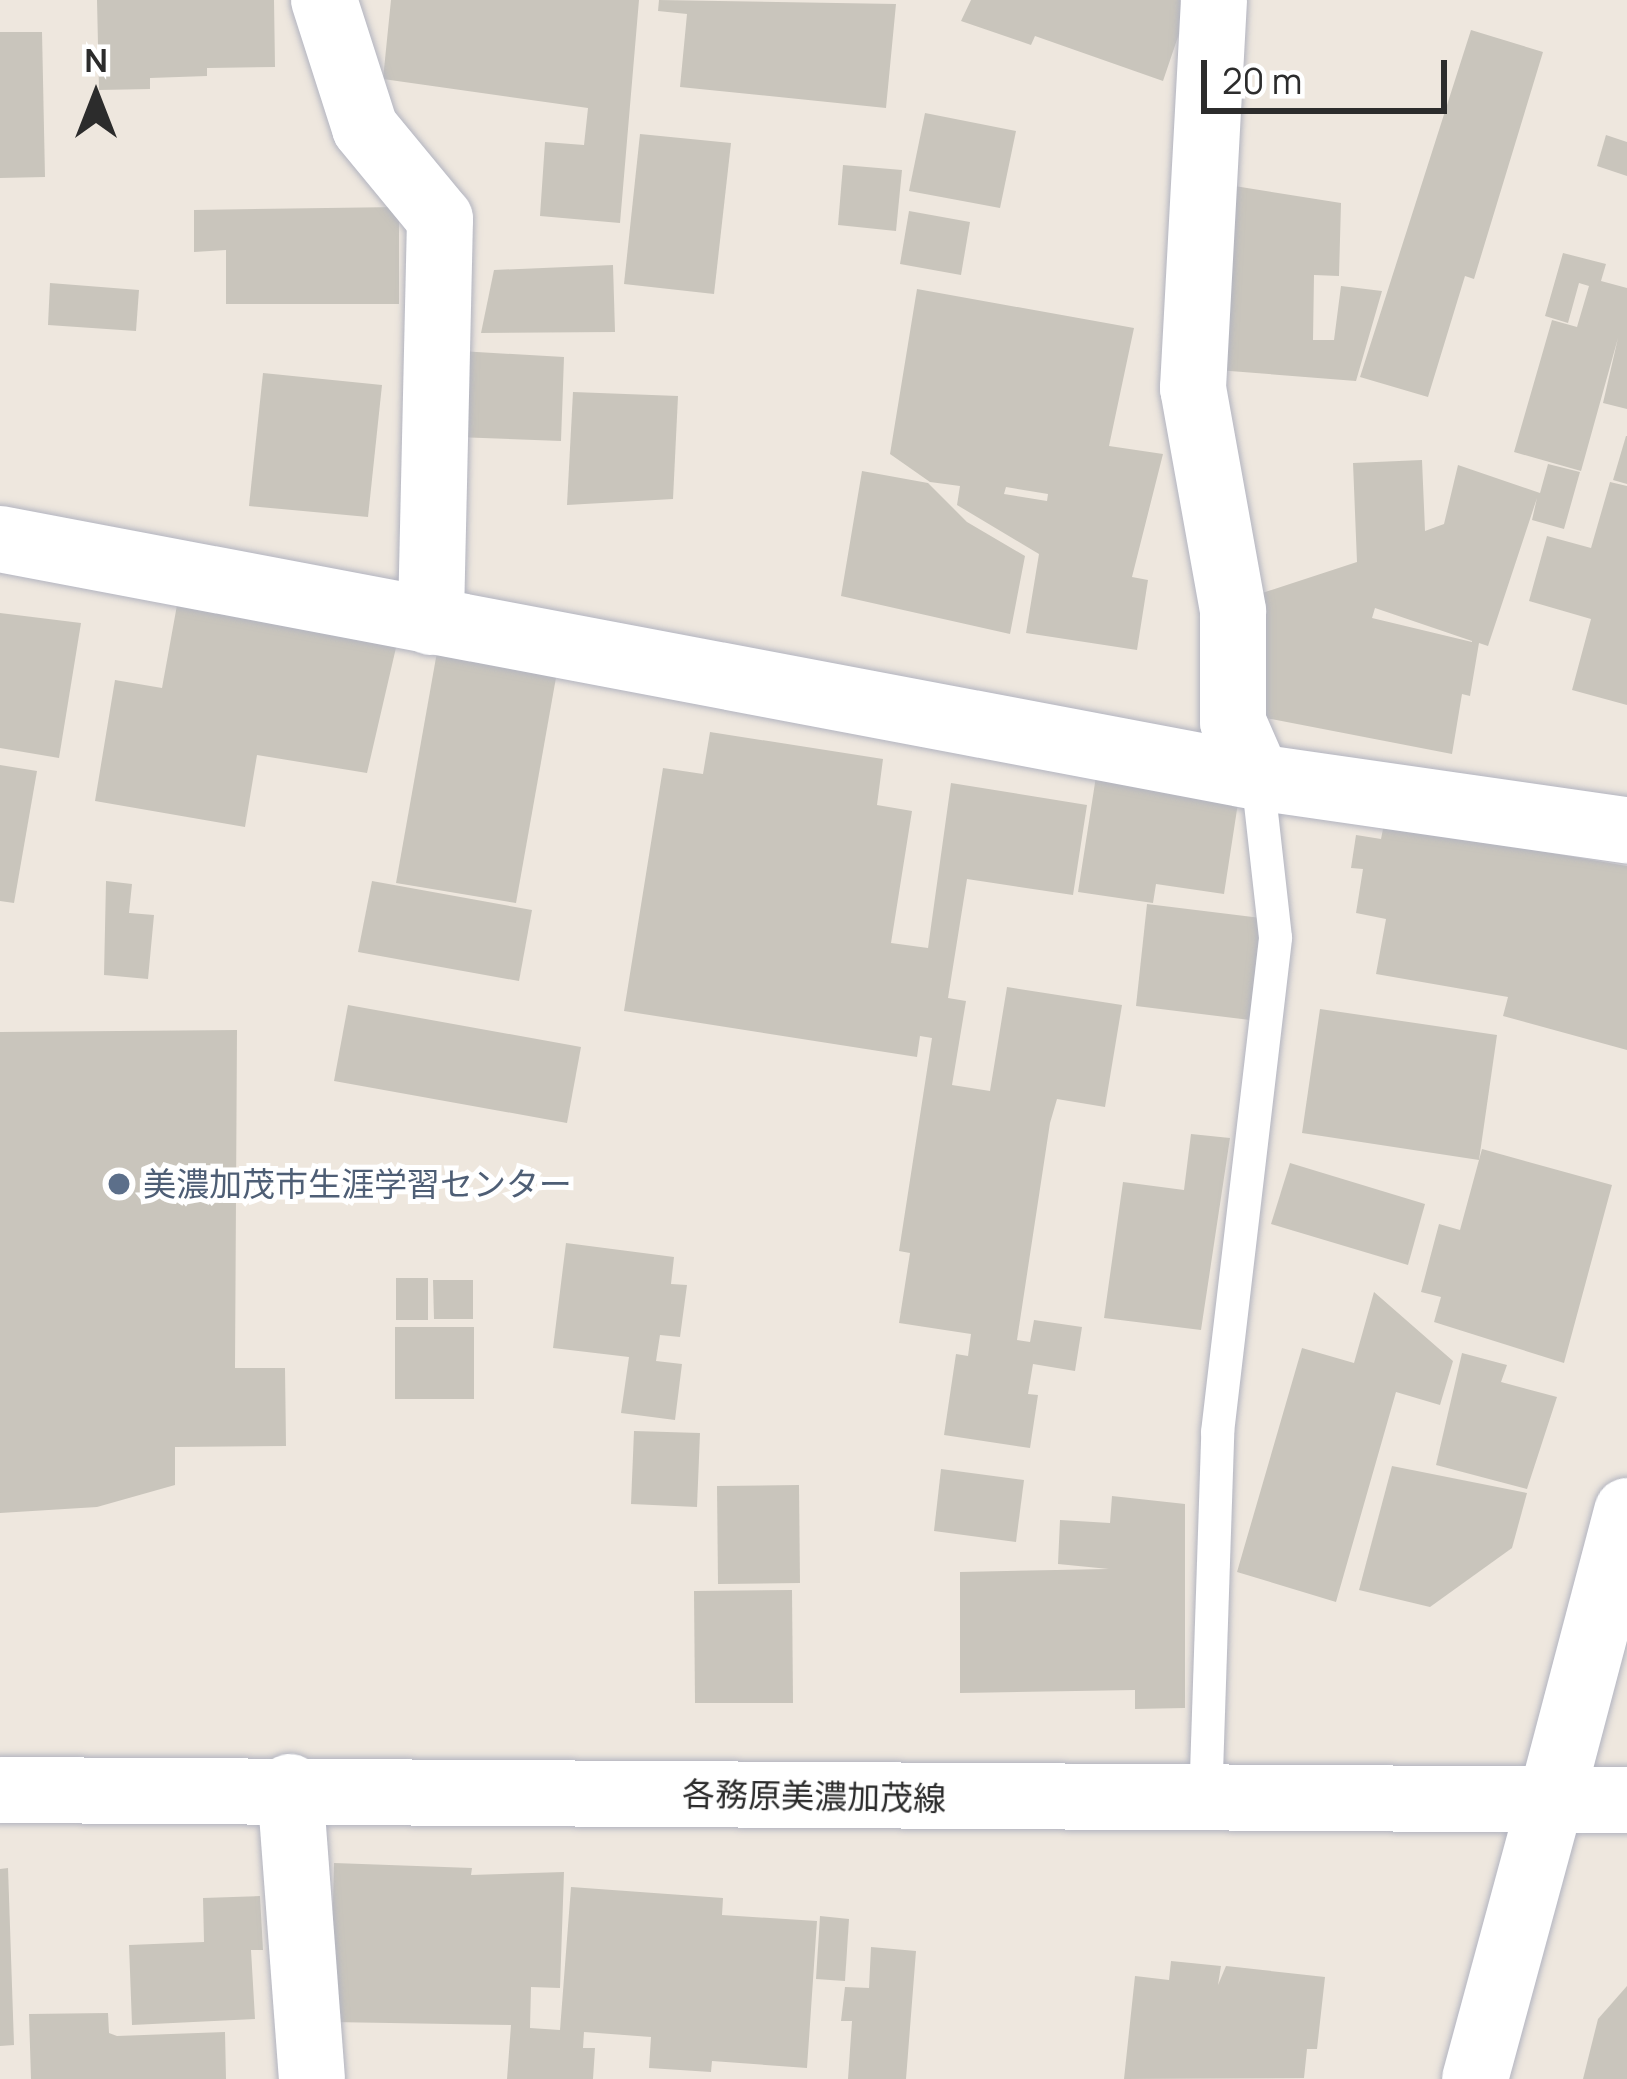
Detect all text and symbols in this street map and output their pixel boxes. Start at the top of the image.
north arrow [36,36,156,156]
scale bar [1207,36,1453,110]
text: N [84,37,108,82]
text: 20 m [1222,56,1302,105]
place label: 美濃加茂市生涯学習センター [143,1164,572,1204]
marker: 美濃加茂市生涯学習センター [106,1171,132,1197]
street label: 各務原美濃加茂線 [682,1774,946,1818]

